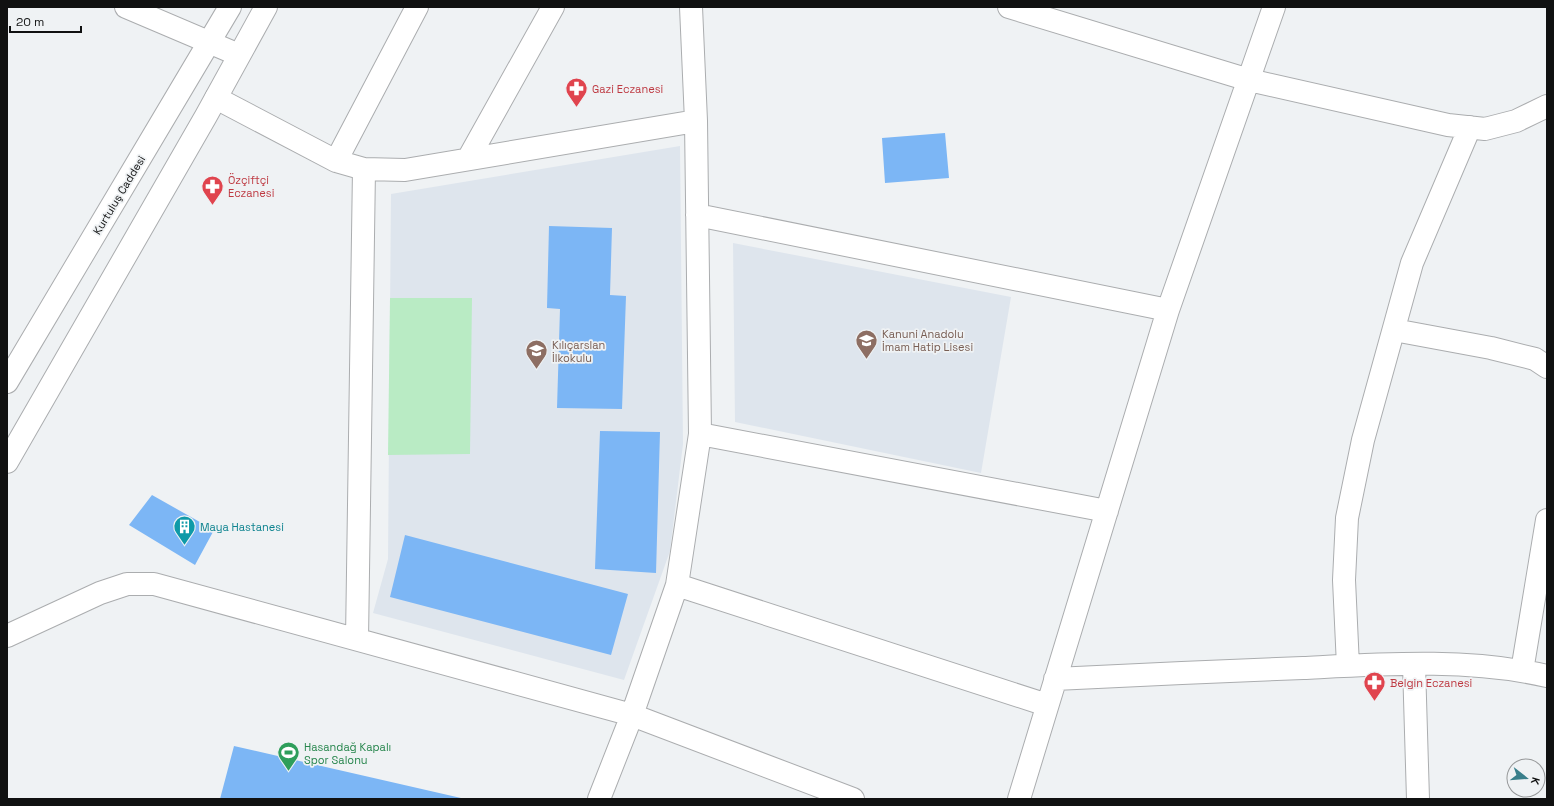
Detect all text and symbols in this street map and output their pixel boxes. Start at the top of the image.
scale bar [10,8,81,34]
text: 20 m [16,14,44,30]
pharmacy icon: Gazi Eczanesi [564,76,590,109]
place label: Gazi Eczanesi [592,82,663,96]
street label: Kurtuluş Caddesi [90,153,148,237]
place label: Özçiftçi Eczanesi [228,172,275,200]
pharmacy icon: Özçiftçi Eczanesi [199,173,225,206]
school or university icon: Kanuni Anadolu İmam Hatip Lisesi [854,327,880,360]
place label: Kanuni Anadolu İmam Hatip Lisesi [882,327,973,354]
school or university icon: Kılıçarslan İlkokulu [523,338,549,371]
place label: Kılıçarslan İlkokulu [552,338,605,365]
building icon: Maya Hastanesi [172,514,198,547]
place label: Maya Hastanesi [200,520,284,534]
pharmacy icon: Belgin Eczanesi [1361,670,1387,703]
place label: Belgin Eczanesi [1390,676,1472,690]
sports icon: Hasandağ Kapalı Spor Salonu [275,740,301,773]
place label: Hasandağ Kapalı Spor Salonu [304,740,391,767]
north arrow [1506,758,1546,798]
text: K [1528,776,1543,786]

